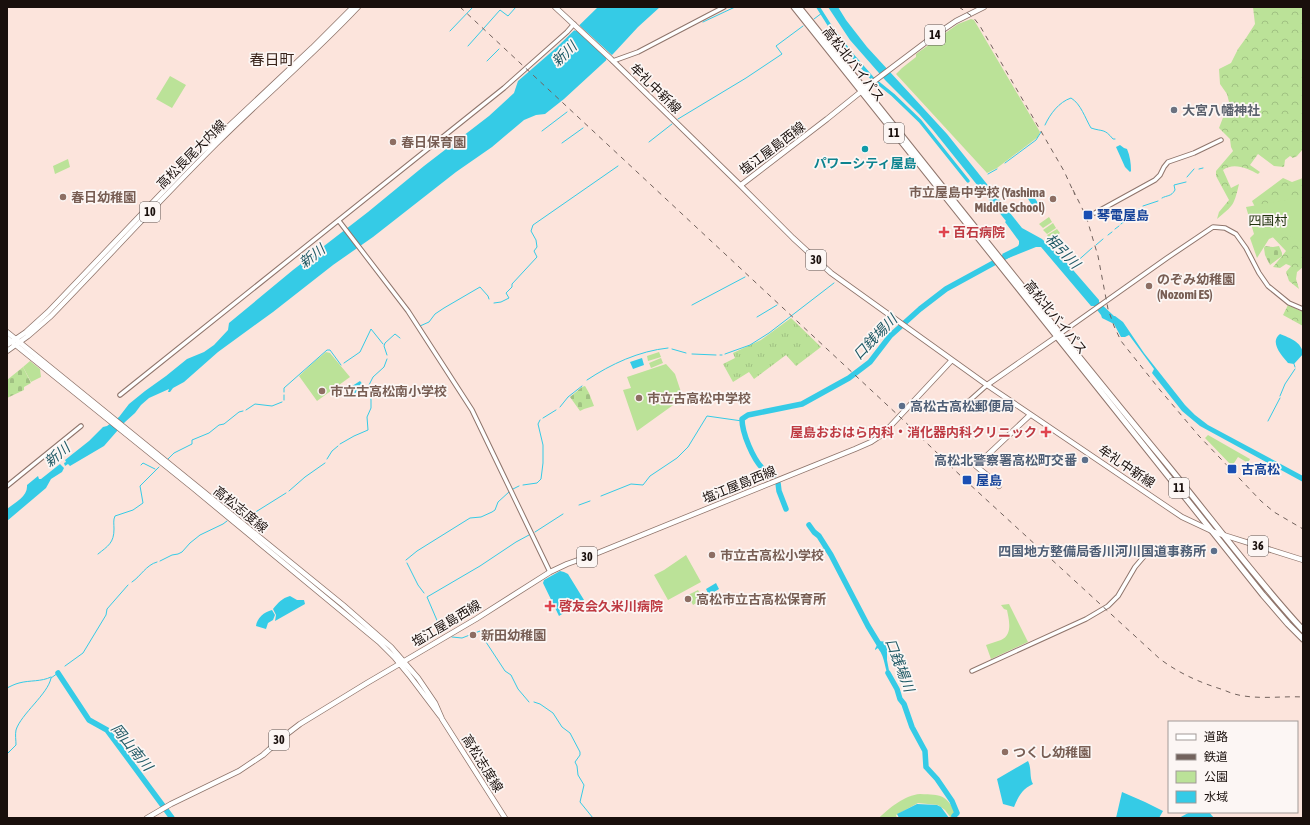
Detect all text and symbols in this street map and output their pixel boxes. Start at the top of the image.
street label: 高松北バイパス [820,24,887,105]
road number: 14 [925,25,945,45]
water label: 新川 [548,37,581,69]
district label: 春日町 [249,51,295,68]
street label: 牟礼中新線 [627,60,684,116]
place label: 大宮八幡神社 [1182,103,1260,118]
marker: 大宮八幡神社 [1169,105,1179,115]
street label: 高松長尾大内線 [154,117,229,192]
street label: 塩江屋島西線 [737,119,808,178]
road number: 11 [884,123,904,143]
place label: 春日保育園 [401,135,466,150]
marker: 春日保育園 [388,137,398,147]
marker: パワーシティ屋島 [860,144,870,154]
place label: パワーシティ屋島 [814,156,916,171]
place label: 市立屋島中学校 (Yashima Middle School) [909,185,1045,215]
place label: 春日幼稚園 [71,190,136,205]
marker: 春日幼稚園 [58,192,68,202]
marker: 市立屋島中学校 (Yashima Middle School) [1048,194,1058,204]
road number: 10 [140,202,160,222]
place label: 琴電屋島 [1097,208,1149,223]
marker: 琴電屋島 [1082,209,1094,221]
park label: 四国村 [1248,213,1288,228]
place label: 百石病院 [953,225,1005,240]
marker: 百石病院 [938,226,950,238]
water label: 相引川 [1043,230,1085,273]
water label: 新川 [296,240,330,271]
road number: 30 [806,250,826,270]
place label: のぞみ幼稚園 (Nozomi ES) [1157,272,1235,302]
street label: 高松北バイパス [1021,277,1090,357]
marker: のぞみ幼稚園 (Nozomi ES) [1144,281,1154,291]
water label: 口銭場川 [850,310,902,363]
place label: 市立古高松南小学校 [330,384,447,399]
marker: 市立古高松南小学校 [317,386,327,396]
place label: 市立古高松中学校 [647,391,751,406]
marker: 市立古高松中学校 [634,393,644,403]
place label: 高松古高松郵便局 [910,399,1014,414]
marker: 高松古高松郵便局 [897,401,907,411]
place label: 屋島おおはら内科・消化器内科クリニック [790,425,1037,440]
marker: 屋島おおはら内科・消化器内科クリニック [1040,426,1052,438]
water label: 新川 [41,439,74,470]
street label: 牟礼中新線 [1096,442,1158,491]
place label: 高松北警察署高松町交番 [934,453,1077,468]
marker: 高松北警察署高松町交番 [1080,455,1090,465]
place label: 古高松 [1241,462,1280,477]
street label: 塩江屋島西線 [700,463,778,506]
marker: 古高松 [1226,463,1238,475]
place label: 屋島 [976,473,1002,488]
marker: 屋島 [961,474,973,486]
road number: 11 [1169,478,1189,498]
street label: 高松志度線 [211,483,271,536]
road number: 36 [1248,536,1268,556]
place label: 四国地方整備局香川河川国道事務所 [998,544,1206,559]
marker: 四国地方整備局香川河川国道事務所 [1209,546,1219,556]
road number: 30 [577,547,597,567]
place label: 市立古高松小学校 [720,548,824,563]
marker: 市立古高松小学校 [707,550,717,560]
place label: 高松市立古高松保育所 [696,592,826,607]
marker: 高松市立古高松保育所 [683,594,693,604]
street label: 塩江屋島西線 [409,597,484,650]
place label: 啓友会久米川病院 [559,599,663,614]
marker: 啓友会久米川病院 [544,600,556,612]
place label: 新田幼稚園 [481,628,546,643]
marker: 新田幼稚園 [468,630,478,640]
water label: 口銭場川 [882,636,918,696]
water label: 岡山南川 [108,720,157,775]
legend [1168,721,1298,813]
road number: 30 [269,730,289,750]
text: 道路 [1204,730,1228,744]
street label: 高松志度線 [459,732,506,795]
place label: つくし幼稚園 [1013,745,1091,760]
marker: つくし幼稚園 [1000,747,1010,757]
text: 鉄道 [1204,750,1228,764]
text: 公園 [1204,770,1228,784]
text: 水域 [1204,790,1228,804]

